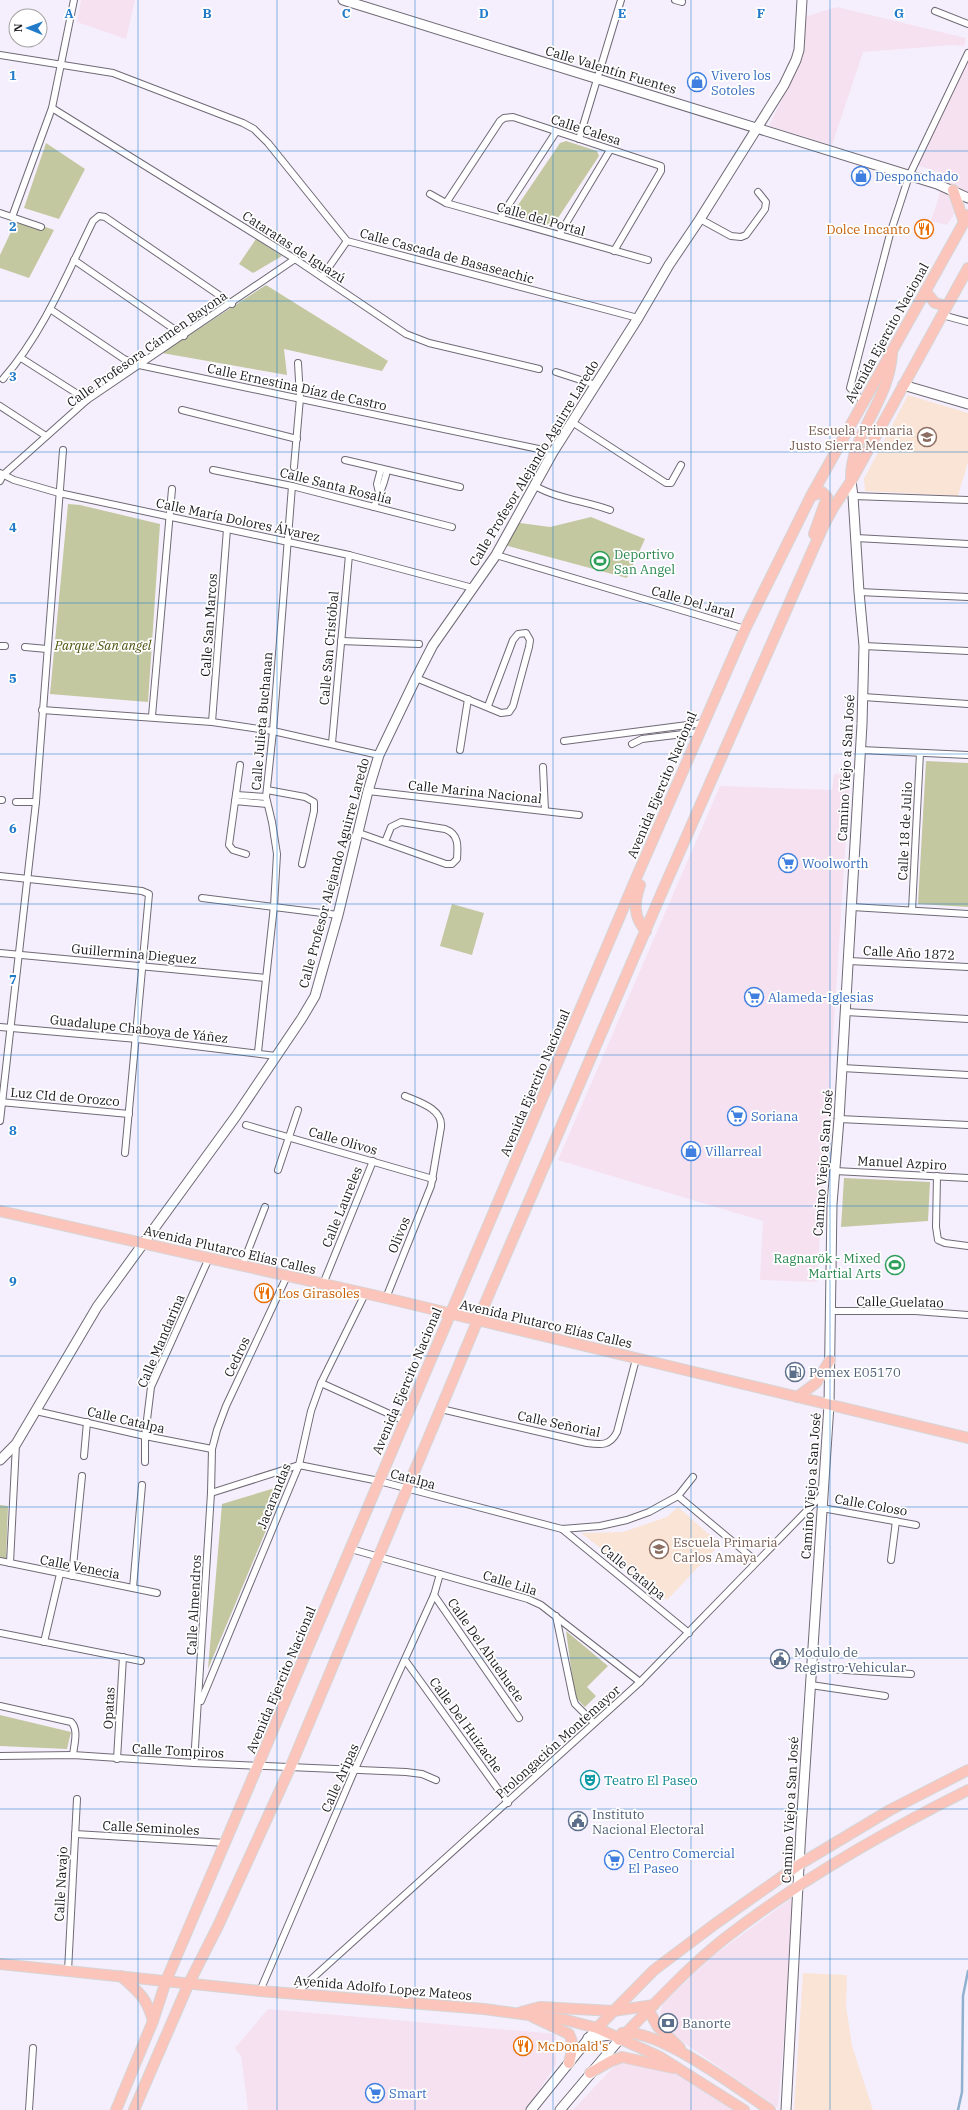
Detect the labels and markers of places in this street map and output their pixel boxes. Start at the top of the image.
place label: Vivero los Sotoles [711,67,771,99]
shop icon: Vivero los Sotoles [686,71,708,93]
shop icon: Desponchado [850,165,872,187]
place label: Desponchado [875,168,958,185]
restaurant icon: Dolce Incanto [913,218,935,240]
place label: Dolce Incanto [826,221,910,238]
place label: Escuela Primaria Justo Sierra Mendez [790,422,913,454]
school or university icon: Escuela Primaria Justo Sierra Mendez [916,426,938,448]
place label: Deportivo San Angel [614,546,675,578]
sports icon: Deportivo San Angel [589,550,611,572]
supermarket icon: Woolworth [777,852,799,874]
place label: Woolworth [802,855,869,872]
supermarket icon: Alameda-Iglesias [743,986,765,1008]
place label: Alameda-Iglesias [768,989,874,1006]
supermarket icon: Soriana [726,1105,748,1127]
place label: Soriana [751,1108,798,1125]
shop icon: Villarreal [680,1140,702,1162]
place label: Villarreal [705,1143,762,1160]
place label: Ragnarök - Mixed Martial Arts [773,1250,881,1282]
sports icon: Ragnarök - Mixed Martial Arts [884,1254,906,1276]
restaurant icon: Los Girasoles [253,1282,275,1304]
place label: Los Girasoles [278,1285,360,1302]
fuel station icon: Pemex E05170 [784,1361,806,1383]
place label: Pemex E05170 [809,1364,901,1381]
place label: Escuela Primaria Carlos Amaya [673,1534,778,1566]
school or university icon: Escuela Primaria Carlos Amaya [648,1538,670,1560]
place label: Modulo de Registro Vehicular [794,1644,906,1676]
public building icon: Modulo de Registro Vehicular [769,1648,791,1670]
theatre icon: Teatro El Paseo [579,1769,601,1791]
place label: Teatro El Paseo [604,1772,698,1789]
place label: Instituto Nacional Electoral [592,1806,704,1838]
public building icon: Instituto Nacional Electoral [567,1810,589,1832]
place label: Centro Comercial El Paseo [628,1845,735,1877]
supermarket icon: Centro Comercial El Paseo [603,1849,625,1871]
bank icon: Banorte [657,2012,679,2034]
place label: Banorte [682,2015,731,2032]
restaurant icon: McDonald's [512,2035,534,2057]
place label: McDonald's [537,2038,608,2055]
supermarket icon: Smart [364,2082,386,2104]
place label: Smart [389,2085,427,2102]

